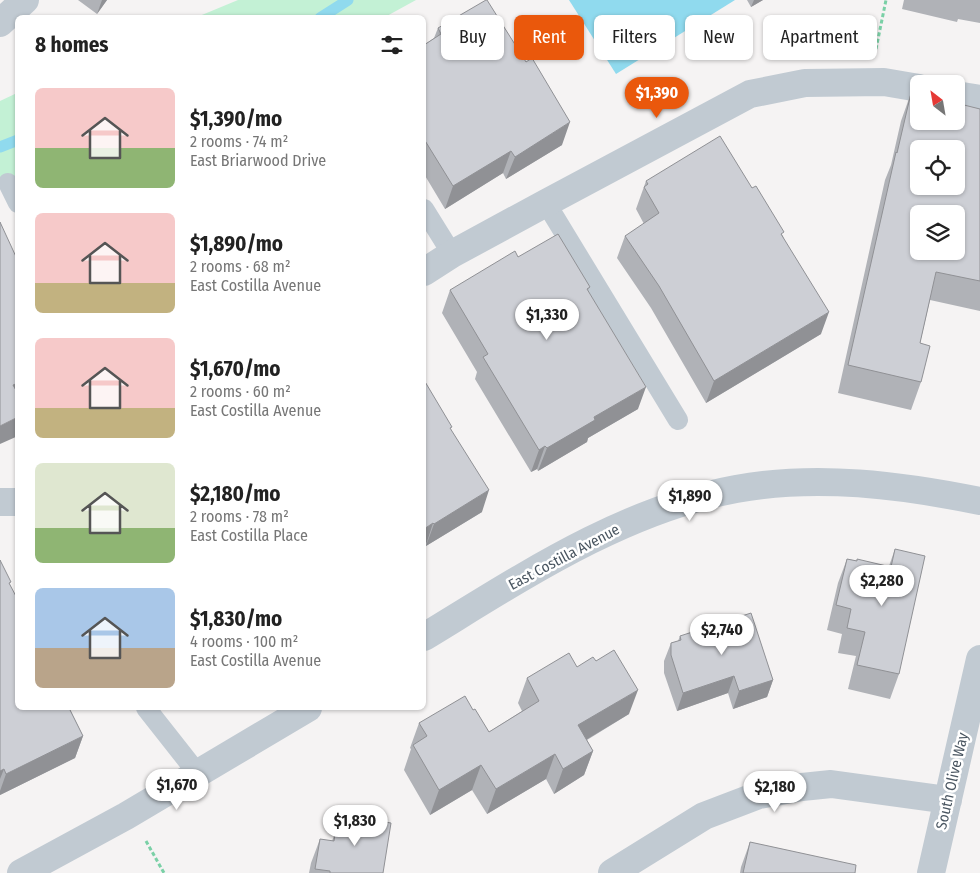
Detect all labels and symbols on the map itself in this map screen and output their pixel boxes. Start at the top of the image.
north arrow [910,75,965,130]
pin: $1,390 [616,76,698,119]
pin: $1,330 [506,298,588,341]
pin: $1,890 [649,480,731,522]
street label: East Costilla Avenue [505,520,623,594]
pin: $2,280 [841,564,923,607]
pin: $2,740 [681,614,763,656]
street label: South Olive Way [932,731,972,831]
pin: $1,670 [136,768,218,811]
pin: $2,180 [734,770,816,813]
pin: $1,830 [314,804,396,847]

